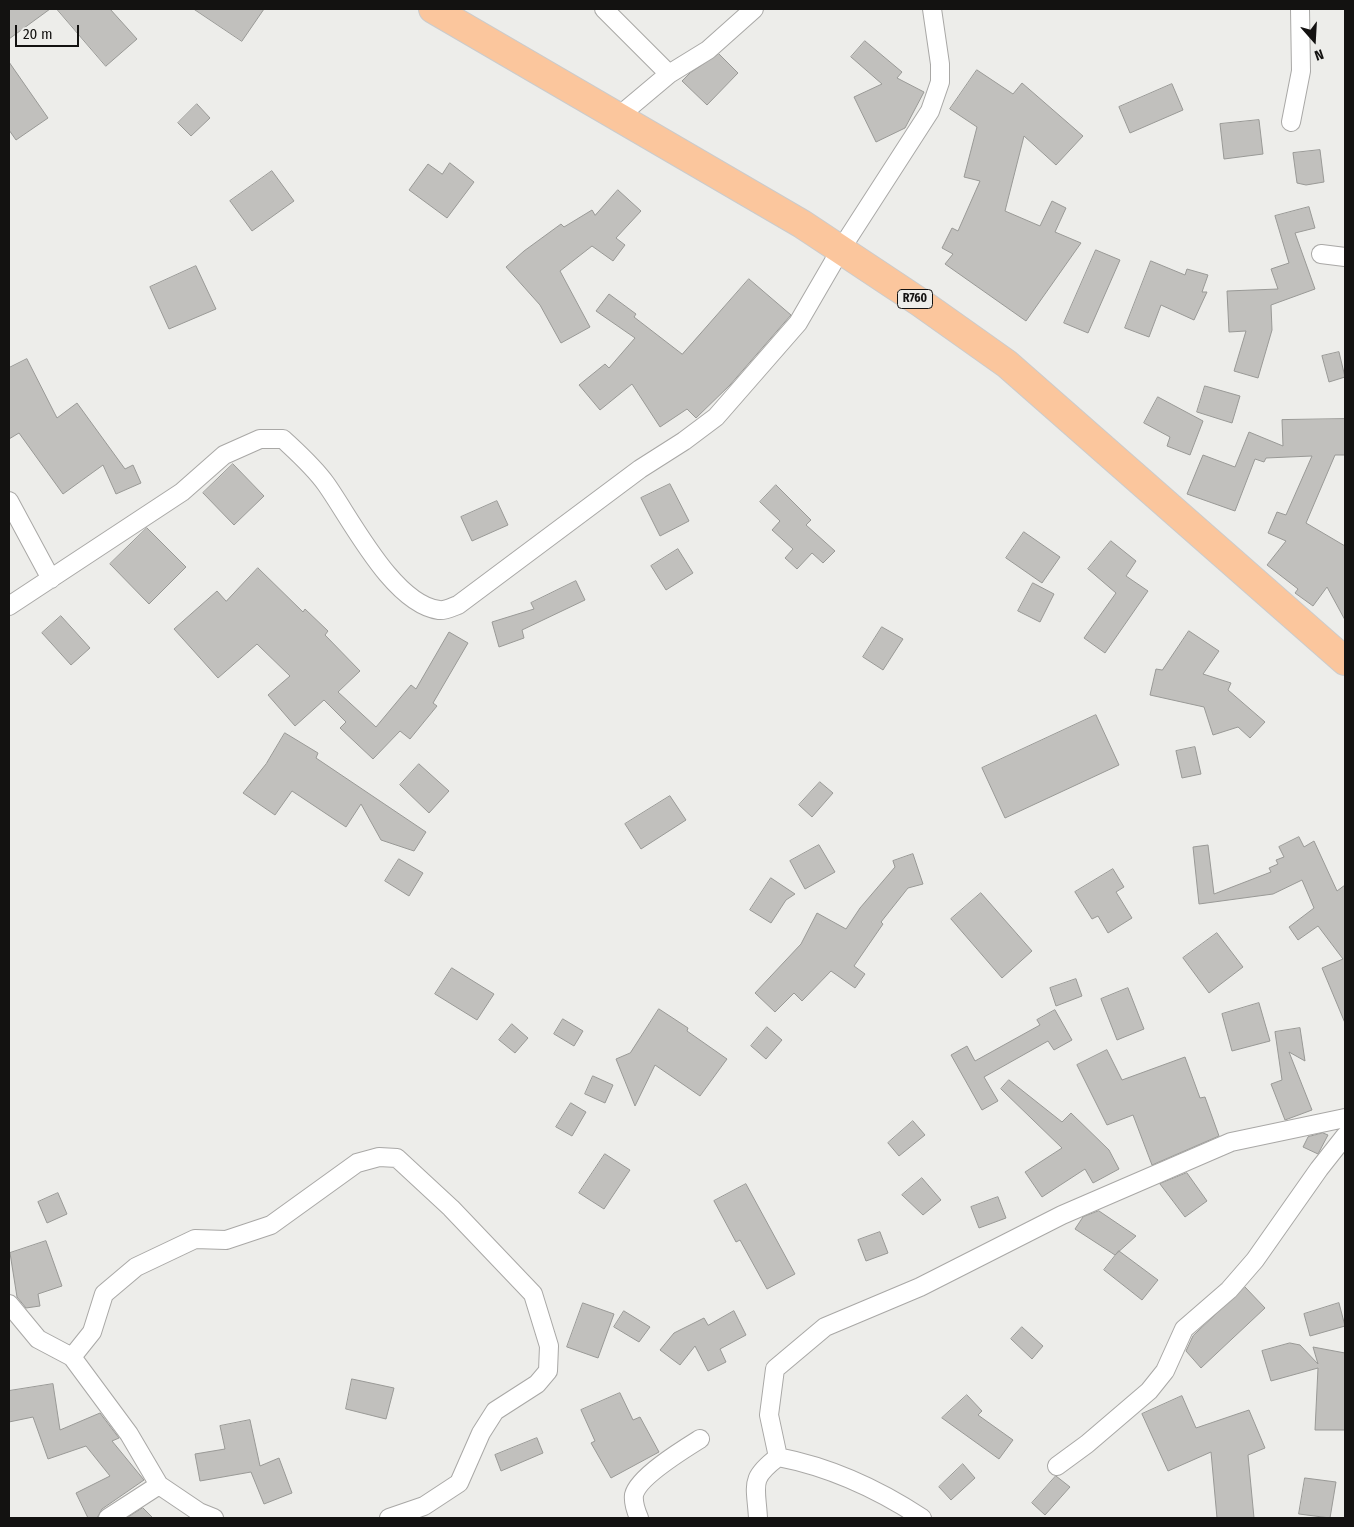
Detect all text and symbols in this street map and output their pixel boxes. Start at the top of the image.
scale bar [18,15,81,47]
north arrow [1289,15,1339,65]
text: 20 m [23,25,53,43]
text: N [1312,45,1326,64]
road number: R760 [898,290,932,308]

